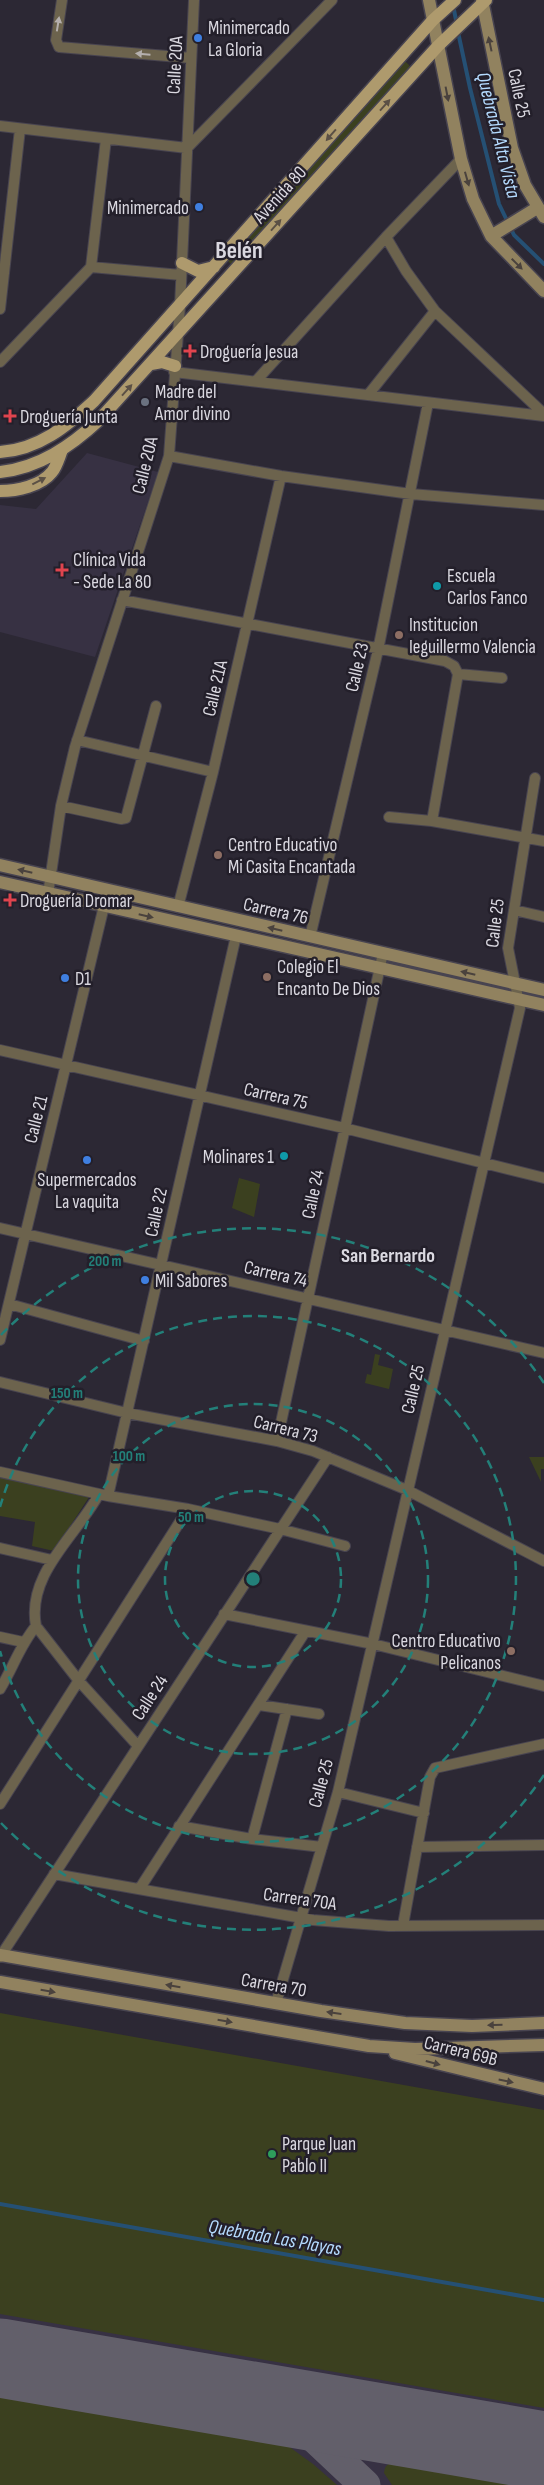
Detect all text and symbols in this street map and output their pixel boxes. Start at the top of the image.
one-way arrow [55,15,63,31]
place label: Minimercado La Gloria [208,17,290,62]
marker: Minimercado La Gloria [192,32,204,44]
street label: Calle 20A [162,35,189,95]
one-way arrow [486,36,494,52]
one-way arrow [135,49,151,57]
street label: Calle 25 [502,67,535,120]
water label: Quebrada Alta Vista [471,70,525,201]
one-way arrow [444,86,452,102]
one-way arrow [379,98,390,111]
one-way arrow [325,128,337,140]
street label: Avenida 80 [248,161,312,229]
one-way arrow [463,172,471,187]
place label: Minimercado [107,197,189,220]
marker: Minimercado [193,201,205,213]
one-way arrow [270,219,281,232]
district label: Belén [215,236,263,265]
one-way arrow [511,258,523,270]
place label: Droguería Jesua [200,341,298,364]
marker: Droguería Jesua [184,345,196,357]
place label: Madre del Amor divino [154,381,230,426]
one-way arrow [121,385,133,397]
marker: Madre del Amor divino [139,396,151,408]
place label: Droguería Junta [20,406,118,429]
marker: Droguería Junta [4,410,16,422]
street label: Calle 20A [127,433,164,496]
one-way arrow [32,477,46,485]
place label: Clínica Vida - Sede La 80 [73,549,152,594]
marker: Clínica Vida - Sede La 80 [55,563,69,577]
place label: Escuela Carlos Fanco [447,565,528,610]
marker: Escuela Carlos Fanco [431,580,443,592]
place label: Institucion Ieguillermo Valencia [409,614,536,659]
marker: Institucion Ieguillermo Valencia [393,629,405,641]
street label: Calle 23 [341,640,374,694]
street label: Calle 21A [198,657,233,719]
place label: Centro Educativo Mi Casita Encantada [228,834,356,879]
marker: Centro Educativo Mi Casita Encantada [212,849,224,861]
one-way arrow [17,867,32,875]
place label: Droguería Dromar [20,890,133,913]
street label: Carrera 76 [241,893,310,930]
marker: Droguería Dromar [4,894,16,906]
street label: Calle 25 [481,897,510,949]
one-way arrow [139,912,154,920]
one-way arrow [268,925,283,933]
place label: Colegio El Encanto De Dios [277,956,380,1001]
place label: D1 [75,968,91,991]
one-way arrow [460,969,475,977]
marker: Colegio El Encanto De Dios [261,971,273,983]
marker: D1 [59,972,71,984]
street label: Carrera 75 [241,1078,310,1115]
street label: Calle 21 [19,1093,54,1146]
place label: Molinares 1 [203,1146,274,1169]
marker: Molinares 1 [278,1150,290,1162]
marker: Supermercados La vaquita [81,1154,93,1166]
street label: Calle 24 [297,1168,330,1221]
place label: Supermercados La vaquita [37,1169,137,1214]
street label: Calle 22 [140,1186,173,1239]
district label: San Bernardo [341,1244,435,1268]
text: 200 m [88,1252,122,1271]
street label: Carrera 74 [242,1256,310,1293]
place label: Mil Sabores [155,1270,227,1293]
marker: Mil Sabores [139,1274,151,1286]
street label: Calle 25 [397,1363,430,1416]
text: 150 m [51,1384,83,1403]
street label: Carrera 73 [251,1410,320,1449]
text: 100 m [113,1447,145,1466]
text: 50 m [178,1508,204,1527]
centre of rings [244,1570,262,1588]
place label: Centro Educativo Pelicanos [392,1630,501,1675]
marker: Centro Educativo Pelicanos [505,1645,517,1657]
street label: Calle 24 [127,1671,173,1725]
street label: Calle 25 [304,1757,339,1810]
street label: Carrera 70A [262,1883,339,1916]
street label: Carrera 70 [239,1968,308,2003]
one-way arrow [165,1981,181,1989]
one-way arrow [40,1987,56,1995]
one-way arrow [325,2009,341,2017]
one-way arrow [218,2018,234,2026]
one-way arrow [487,2021,503,2029]
street label: Carrera 69B [421,2031,500,2072]
one-way arrow [425,2059,440,2067]
one-way arrow [498,2077,513,2085]
place label: Parque Juan Pablo II [282,2133,356,2178]
marker: Parque Juan Pablo II [266,2148,278,2160]
water label: Quebrada Las Playas [207,2215,343,2261]

